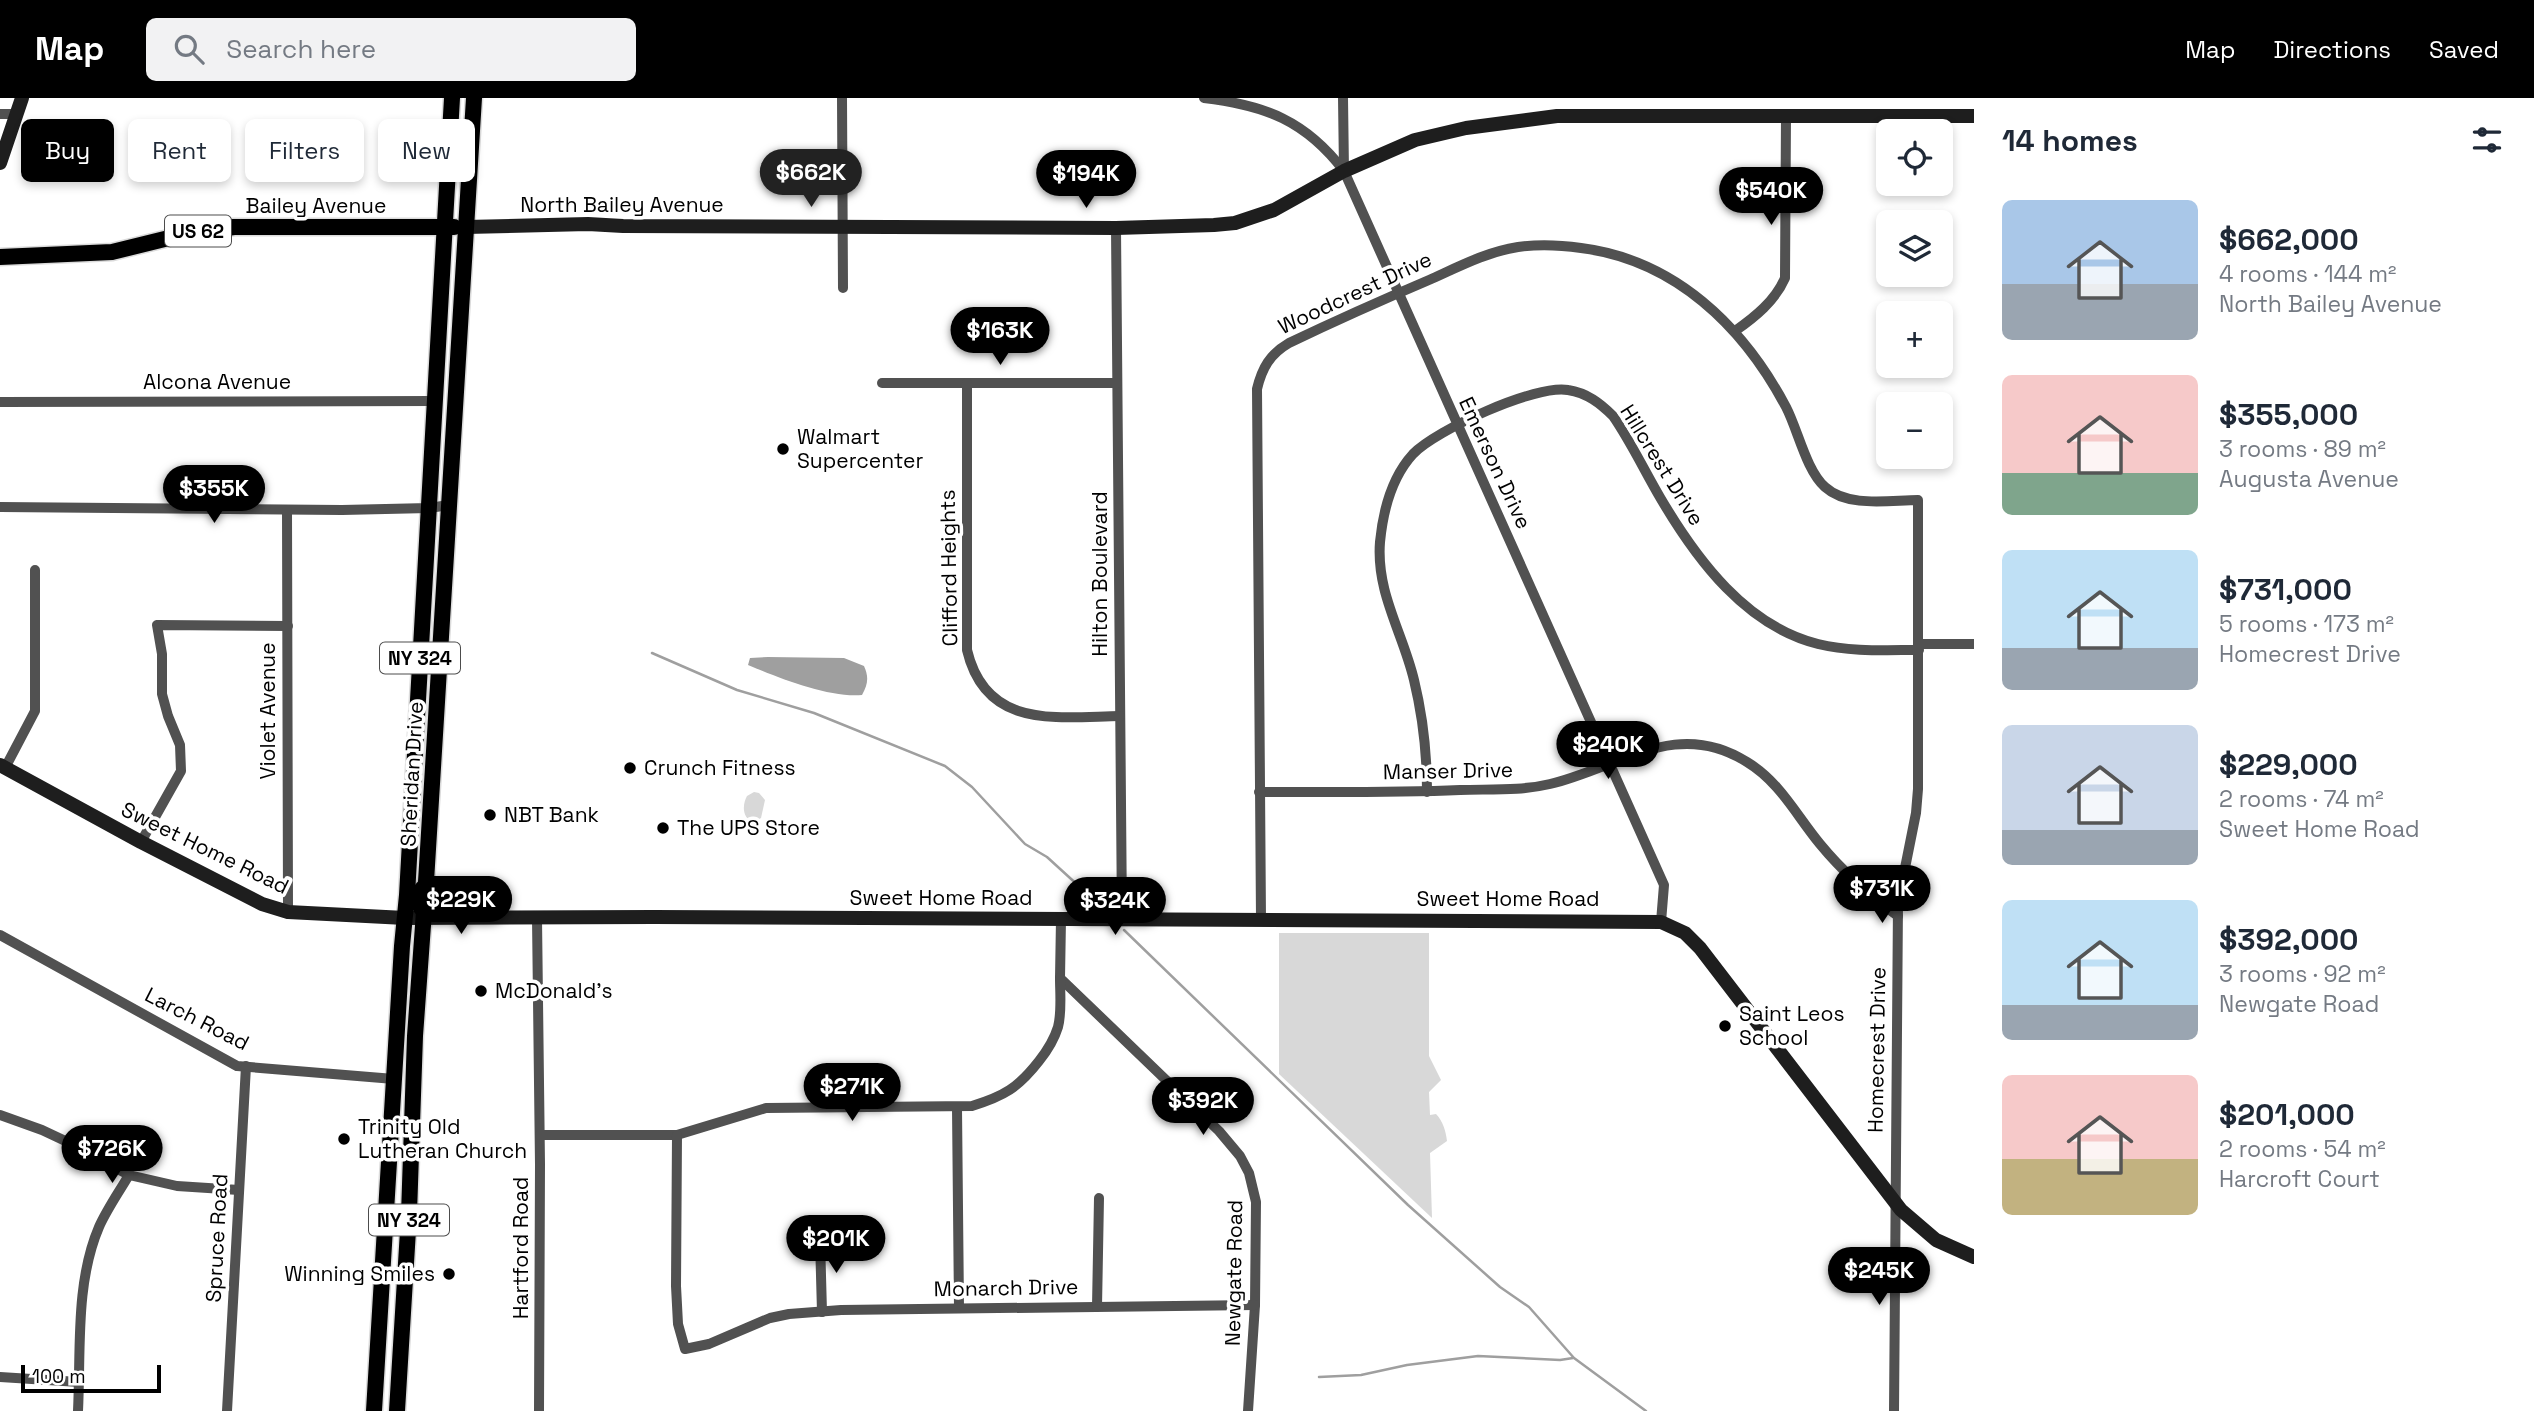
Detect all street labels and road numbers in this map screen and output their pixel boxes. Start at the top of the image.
street label: North Bailey Avenue [520,191,724,218]
street label: Bailey Avenue [246,192,386,219]
road number: US 62 [165,216,231,246]
street label: Woodcrest Drive [1274,245,1436,340]
street label: Alcona Avenue [143,368,291,395]
street label: Emerson Drive [1453,392,1538,533]
street label: Hillcrest Drive [1614,399,1710,530]
street label: Clifford Heights [934,489,963,647]
street label: Hilton Boulevard [1086,491,1113,657]
street label: Violet Avenue [254,642,281,780]
road number: NY 324 [380,642,460,674]
street label: Sheridan Drive [394,701,429,847]
street label: Manser Drive [1383,756,1513,785]
street label: Sweet Home Road [117,795,293,900]
street label: Sweet Home Road [849,884,1033,911]
street label: Sweet Home Road [1416,885,1600,912]
street label: Homecrest Drive [1862,967,1891,1133]
street label: Larch Road [141,981,254,1056]
street label: Spruce Road [200,1173,233,1303]
street label: Hartford Road [507,1177,534,1319]
street label: Newgate Road [1219,1200,1248,1346]
road number: NY 324 [369,1204,449,1236]
street label: Monarch Drive [933,1273,1079,1302]

